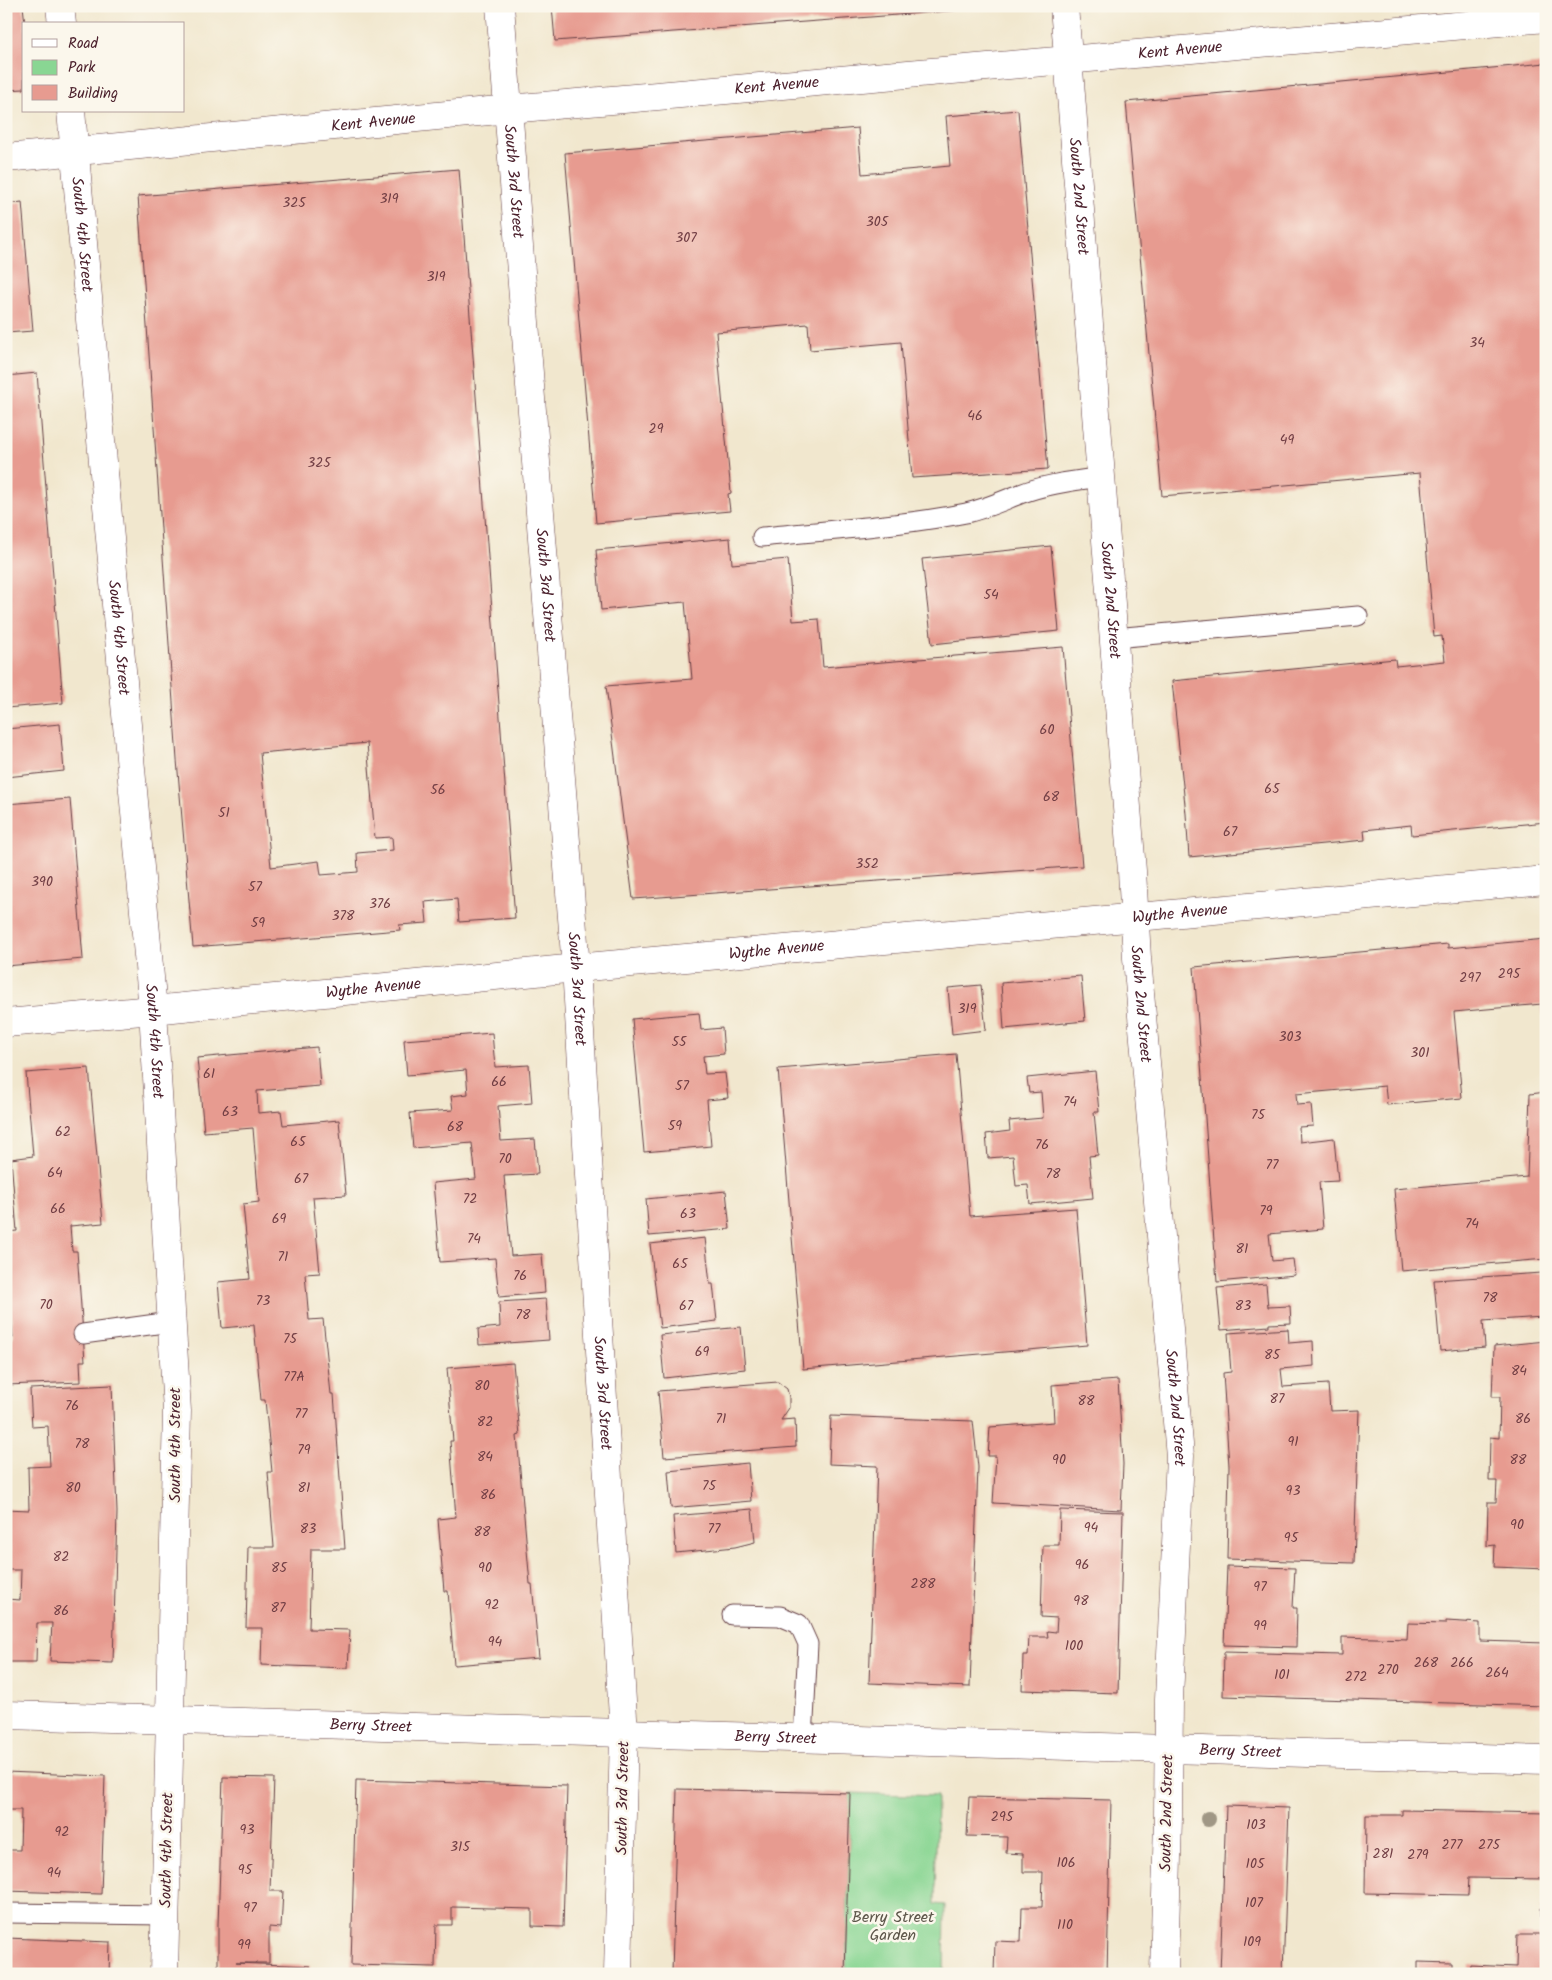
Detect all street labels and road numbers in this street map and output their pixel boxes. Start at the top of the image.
street label: Kent Avenue [1137,34,1223,66]
street label: Kent Avenue [733,69,820,102]
street label: Kent Avenue [330,106,417,139]
street label: South 3rd Street [497,124,531,240]
street label: South 2nd Street [1062,137,1096,257]
street label: South 4th Street [65,176,100,294]
street label: South 3rd Street [529,527,563,644]
street label: South 2nd Street [1094,541,1128,661]
street label: South 4th Street [101,579,137,697]
street label: Wythe Avenue [1131,896,1229,930]
street label: South 3rd Street [561,931,593,1047]
street label: Wythe Avenue [728,933,825,967]
street label: South 2nd Street [1124,945,1159,1064]
street label: Wythe Avenue [325,971,422,1005]
street label: South 4th Street [138,983,171,1100]
street label: South 3rd Street [587,1335,619,1452]
street label: South 2nd Street [1158,1348,1193,1467]
street label: South 4th Street [163,1387,188,1503]
street label: Berry Street [329,1712,413,1739]
street label: Berry Street [734,1724,818,1751]
street label: Berry Street [1199,1737,1283,1765]
street label: South 3rd Street [610,1740,637,1855]
street label: South 2nd Street [1153,1753,1181,1872]
street label: South 4th Street [153,1791,181,1908]

